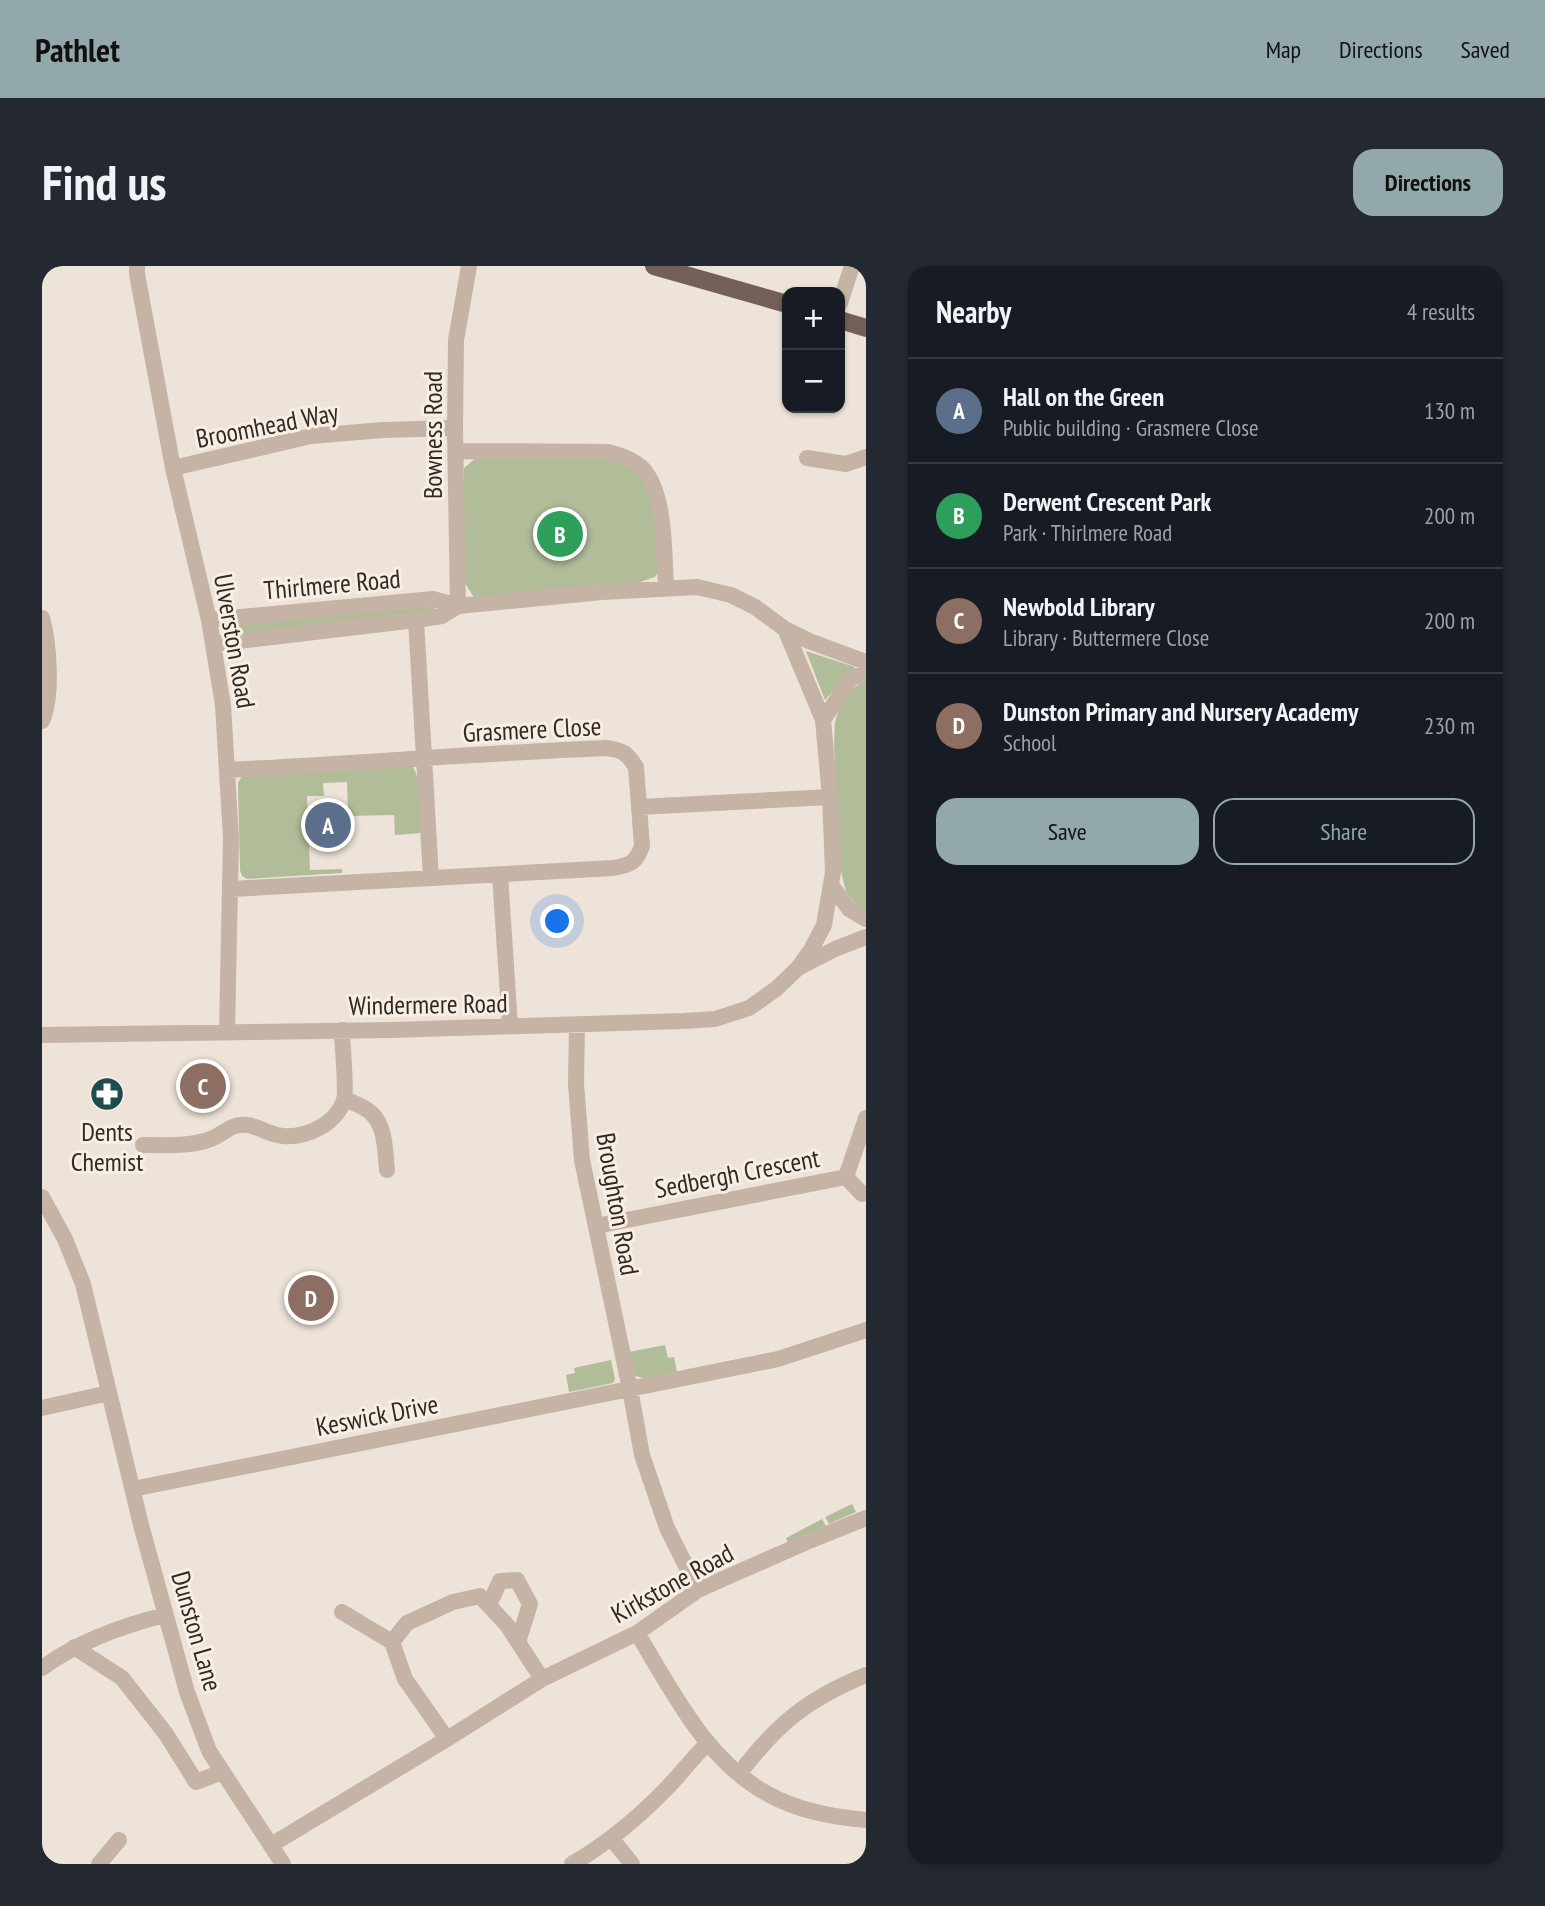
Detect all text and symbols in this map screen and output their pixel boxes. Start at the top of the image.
text: Pathlet [35,28,120,71]
text: Map [1266,34,1301,65]
text: Directions [1339,34,1423,65]
text: Saved [1461,34,1510,65]
button: Directions [1353,149,1503,216]
text: Find us [42,150,166,214]
map controls [782,287,845,413]
button: + [782,287,845,350]
text: Nearby [936,292,1011,331]
text: 4 results [1407,297,1475,326]
button: − [782,350,845,413]
street label: Bowness Road [416,371,449,499]
text: Hall on the Green [1003,380,1164,413]
street label: Broomhead Way [193,395,341,455]
text: A [953,396,965,425]
text: 130 m [1424,396,1475,425]
text: Public building · Grasmere Close [1003,413,1258,442]
text: Derwent Crescent Park [1003,485,1211,518]
text: B [953,501,965,530]
text: 200 m [1424,501,1475,530]
pin: B [537,508,583,560]
text: Park · Thirlmere Road [1003,518,1172,547]
street label: Thirlmere Road [262,562,402,606]
street label: Ulverston Road [207,571,263,711]
text: Newbold Library [1003,590,1155,623]
text: C [954,606,964,635]
text: 200 m [1424,606,1475,635]
text: Library · Buttermere Close [1003,623,1209,652]
text: Dunston Primary and Nursery Academy [1003,695,1359,728]
street label: Grasmere Close [462,709,602,749]
text: D [953,711,965,740]
text: 230 m [1424,711,1475,740]
text: School [1003,728,1056,757]
button: Save [936,798,1199,865]
button: Share [1213,798,1475,865]
pin: A [305,799,351,851]
your location [540,904,574,938]
street label: Windermere Road [348,986,508,1022]
pin: C [180,1060,226,1112]
pharmacy icon: Dents Chemist [88,1075,126,1113]
place label: Dents Chemist [71,1115,143,1178]
street label: Broughton Road [589,1130,647,1278]
street label: Sedbergh Crescent [652,1141,822,1205]
pin: D [288,1272,334,1324]
street label: Keswick Drive [313,1387,441,1443]
street label: Kirkstone Road [605,1536,739,1630]
street label: Dunston Lane [164,1567,230,1695]

